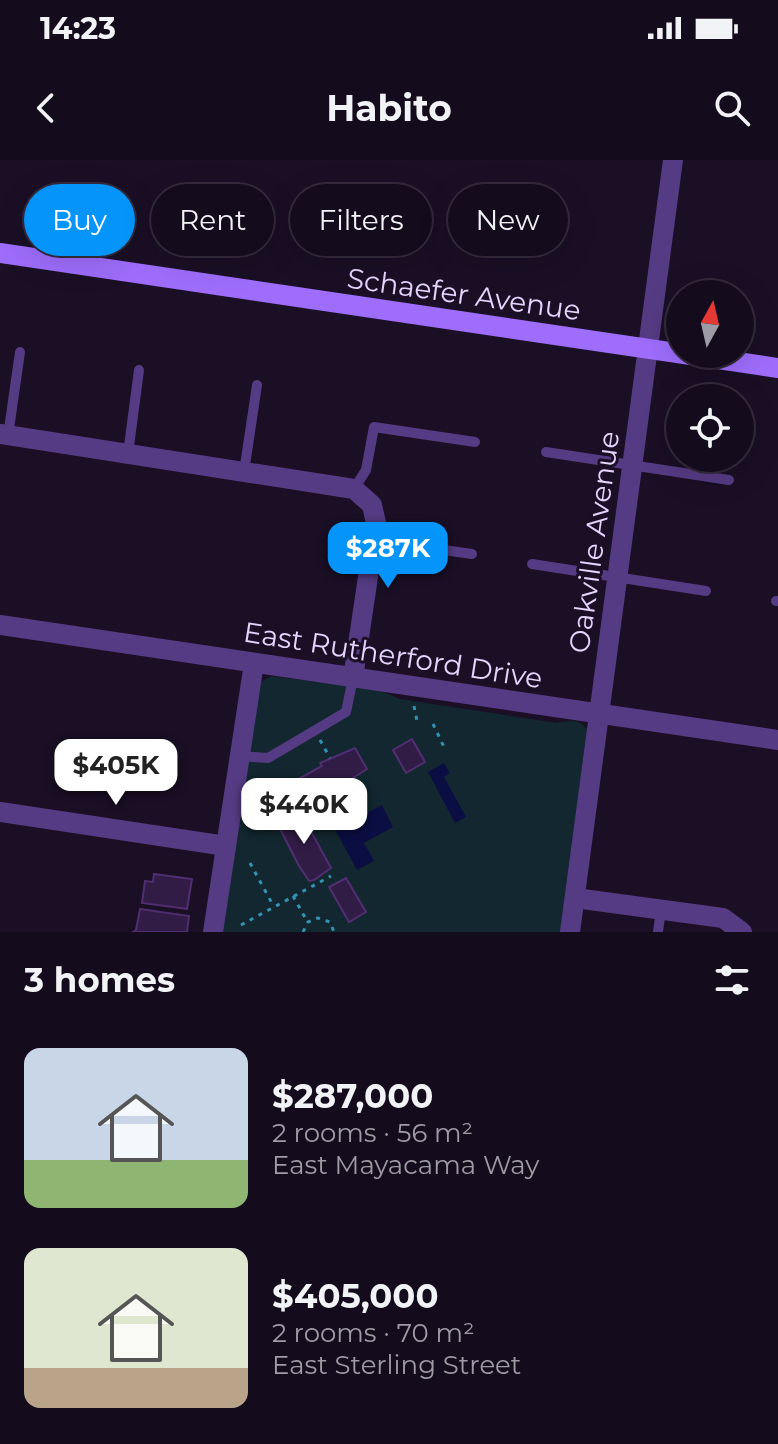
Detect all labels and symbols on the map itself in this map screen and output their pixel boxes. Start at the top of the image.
street label: Schaefer Avenue [345,261,583,327]
north arrow [666,280,754,368]
street label: Oakville Avenue [562,429,626,655]
pin: $287K [332,522,444,590]
street label: East Rutherford Drive [241,615,545,695]
pin: $405K [60,739,172,807]
pin: $440K [248,778,360,846]

